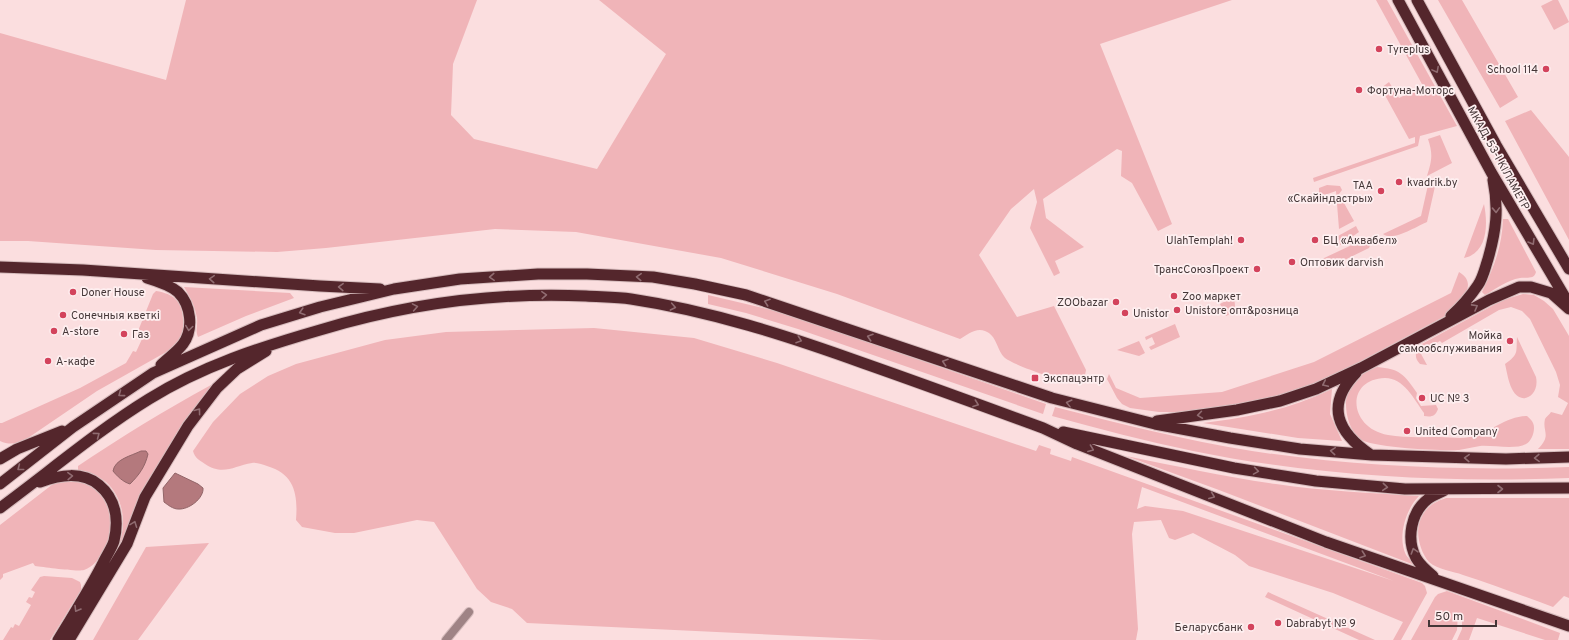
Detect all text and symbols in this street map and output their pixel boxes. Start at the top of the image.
place label: Tyreplus [1387,43,1429,57]
marker: Tyreplus [1374,44,1384,54]
place label: School 114 [1487,63,1538,77]
marker: School 114 [1541,64,1551,74]
one-way arrow [1431,65,1438,73]
place label: Фортуна-Моторс [1367,84,1454,98]
marker: Фортуна-Моторс [1354,85,1364,95]
street label: МКАД, 53-І КІЛАМЕТР [1464,104,1532,213]
place label: kvadrik.by [1407,176,1458,190]
marker: kvadrik.by [1394,177,1404,187]
place label: ТАА «Скайіндастры» [1288,179,1373,206]
marker: ТАА «Скайіндастры» [1376,186,1386,196]
one-way arrow [1492,207,1501,213]
place label: UlahTemplah! [1166,234,1233,248]
place label: БЦ «Аквабел» [1323,234,1397,248]
marker: UlahTemplah! [1236,235,1246,245]
marker: БЦ «Аквабел» [1310,235,1320,245]
one-way arrow [1528,238,1535,245]
place label: Оптовик darvish [1300,256,1384,270]
marker: Оптовик darvish [1287,257,1297,267]
place label: ТрансСоюзПроект [1154,263,1249,277]
marker: ТрансСоюзПроект [1252,264,1262,274]
one-way arrow [636,272,642,281]
one-way arrow [489,273,495,281]
one-way arrow [209,274,215,283]
one-way arrow [338,283,344,291]
place label: Doner House [81,286,145,300]
marker: Doner House [68,287,78,297]
place label: Zoo маркет [1182,290,1241,304]
one-way arrow [541,291,547,300]
marker: Zoo маркет [1169,291,1179,301]
place label: ZOObazar [1057,296,1109,310]
marker: ZOObazar [1111,297,1121,307]
one-way arrow [764,299,771,307]
one-way arrow [670,302,676,310]
one-way arrow [412,303,418,312]
place label: Unistore опт&розница [1185,304,1299,318]
one-way arrow [1471,304,1478,311]
marker: Unistore опт&розница [1172,305,1182,315]
one-way arrow [299,307,306,316]
place label: Unistor [1133,307,1170,321]
marker: Unistor [1120,308,1130,318]
place label: Сонечныя кветкі [71,309,160,323]
marker: Сонечныя кветкі [58,310,68,320]
one-way arrow [185,324,194,331]
place label: A-store [62,325,99,339]
marker: A-store [49,326,59,336]
place label: Газ [132,328,149,342]
marker: Газ [119,329,129,339]
place label: Мойка самообслуживания [1399,329,1502,356]
one-way arrow [867,334,874,342]
one-way arrow [795,335,802,344]
marker: Мойка самообслуживания [1505,336,1515,346]
place label: А-кафе [56,355,95,369]
marker: А-кафе [43,356,53,366]
one-way arrow [942,359,949,367]
place label: Экспацэнтр [1043,372,1104,386]
marker: Экспацэнтр [1030,373,1040,383]
one-way arrow [1322,379,1330,387]
one-way arrow [118,389,125,396]
place label: UC № 3 [1430,392,1469,406]
marker: UC № 3 [1417,393,1427,403]
one-way arrow [972,399,979,407]
one-way arrow [1065,399,1072,408]
one-way arrow [194,409,201,416]
one-way arrow [1197,410,1203,419]
place label: United Company [1415,425,1498,439]
marker: United Company [1402,426,1412,436]
one-way arrow [92,433,99,440]
one-way arrow [1088,445,1095,453]
one-way arrow [1330,447,1336,456]
one-way arrow [1464,454,1470,462]
one-way arrow [1534,454,1540,462]
one-way arrow [18,463,25,470]
one-way arrow [1253,467,1259,475]
one-way arrow [67,472,73,480]
one-way arrow [1382,482,1388,491]
one-way arrow [1497,485,1503,493]
one-way arrow [1209,492,1216,500]
one-way arrow [130,520,138,527]
one-way arrow [1410,547,1419,554]
one-way arrow [1360,550,1367,558]
scale bar [1429,602,1496,628]
one-way arrow [74,605,81,612]
text: 50 m [1435,609,1463,625]
place label: Dabrabyt № 9 [1286,617,1356,631]
marker: Dabrabyt № 9 [1273,618,1283,628]
place label: Беларусбанк [1175,621,1243,635]
marker: Беларусбанк [1246,622,1256,632]

